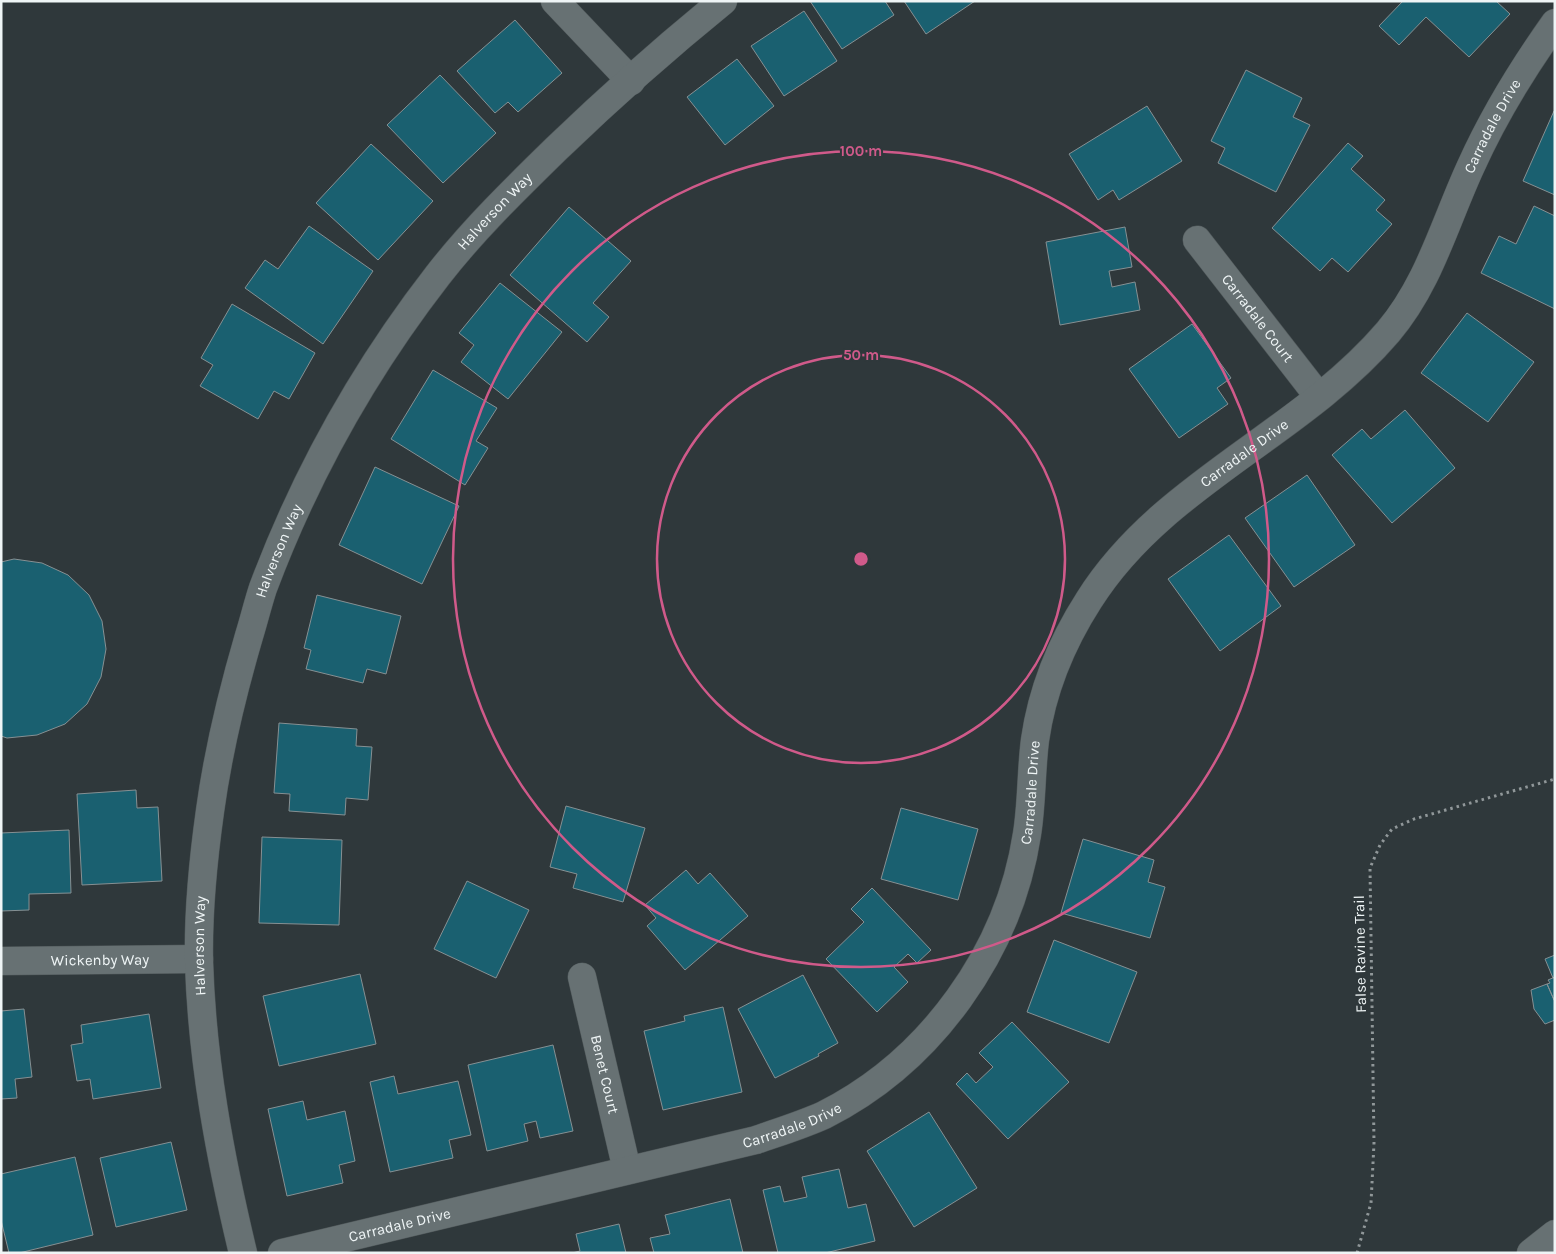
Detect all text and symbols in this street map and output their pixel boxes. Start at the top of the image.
street label: Carradale Drive [1460,76,1525,176]
text: 100 m [840,142,882,160]
street label: Halverson Way [454,169,536,254]
street label: Carradale Court [1218,270,1298,366]
text: 50 m [843,346,879,364]
street label: Carradale Drive [1197,415,1292,491]
street label: Halverson Way [251,501,306,600]
centre of rings [852,550,870,568]
street label: Carradale Drive [1016,740,1044,846]
street label: Halverson Way [190,895,210,996]
street label: False Ravine Trail [1350,895,1370,1013]
street label: Wickenby Way [51,951,149,969]
street label: Benet Court [587,1033,623,1116]
street label: Carradale Drive [741,1098,845,1152]
street label: Carradale Drive [347,1204,453,1246]

